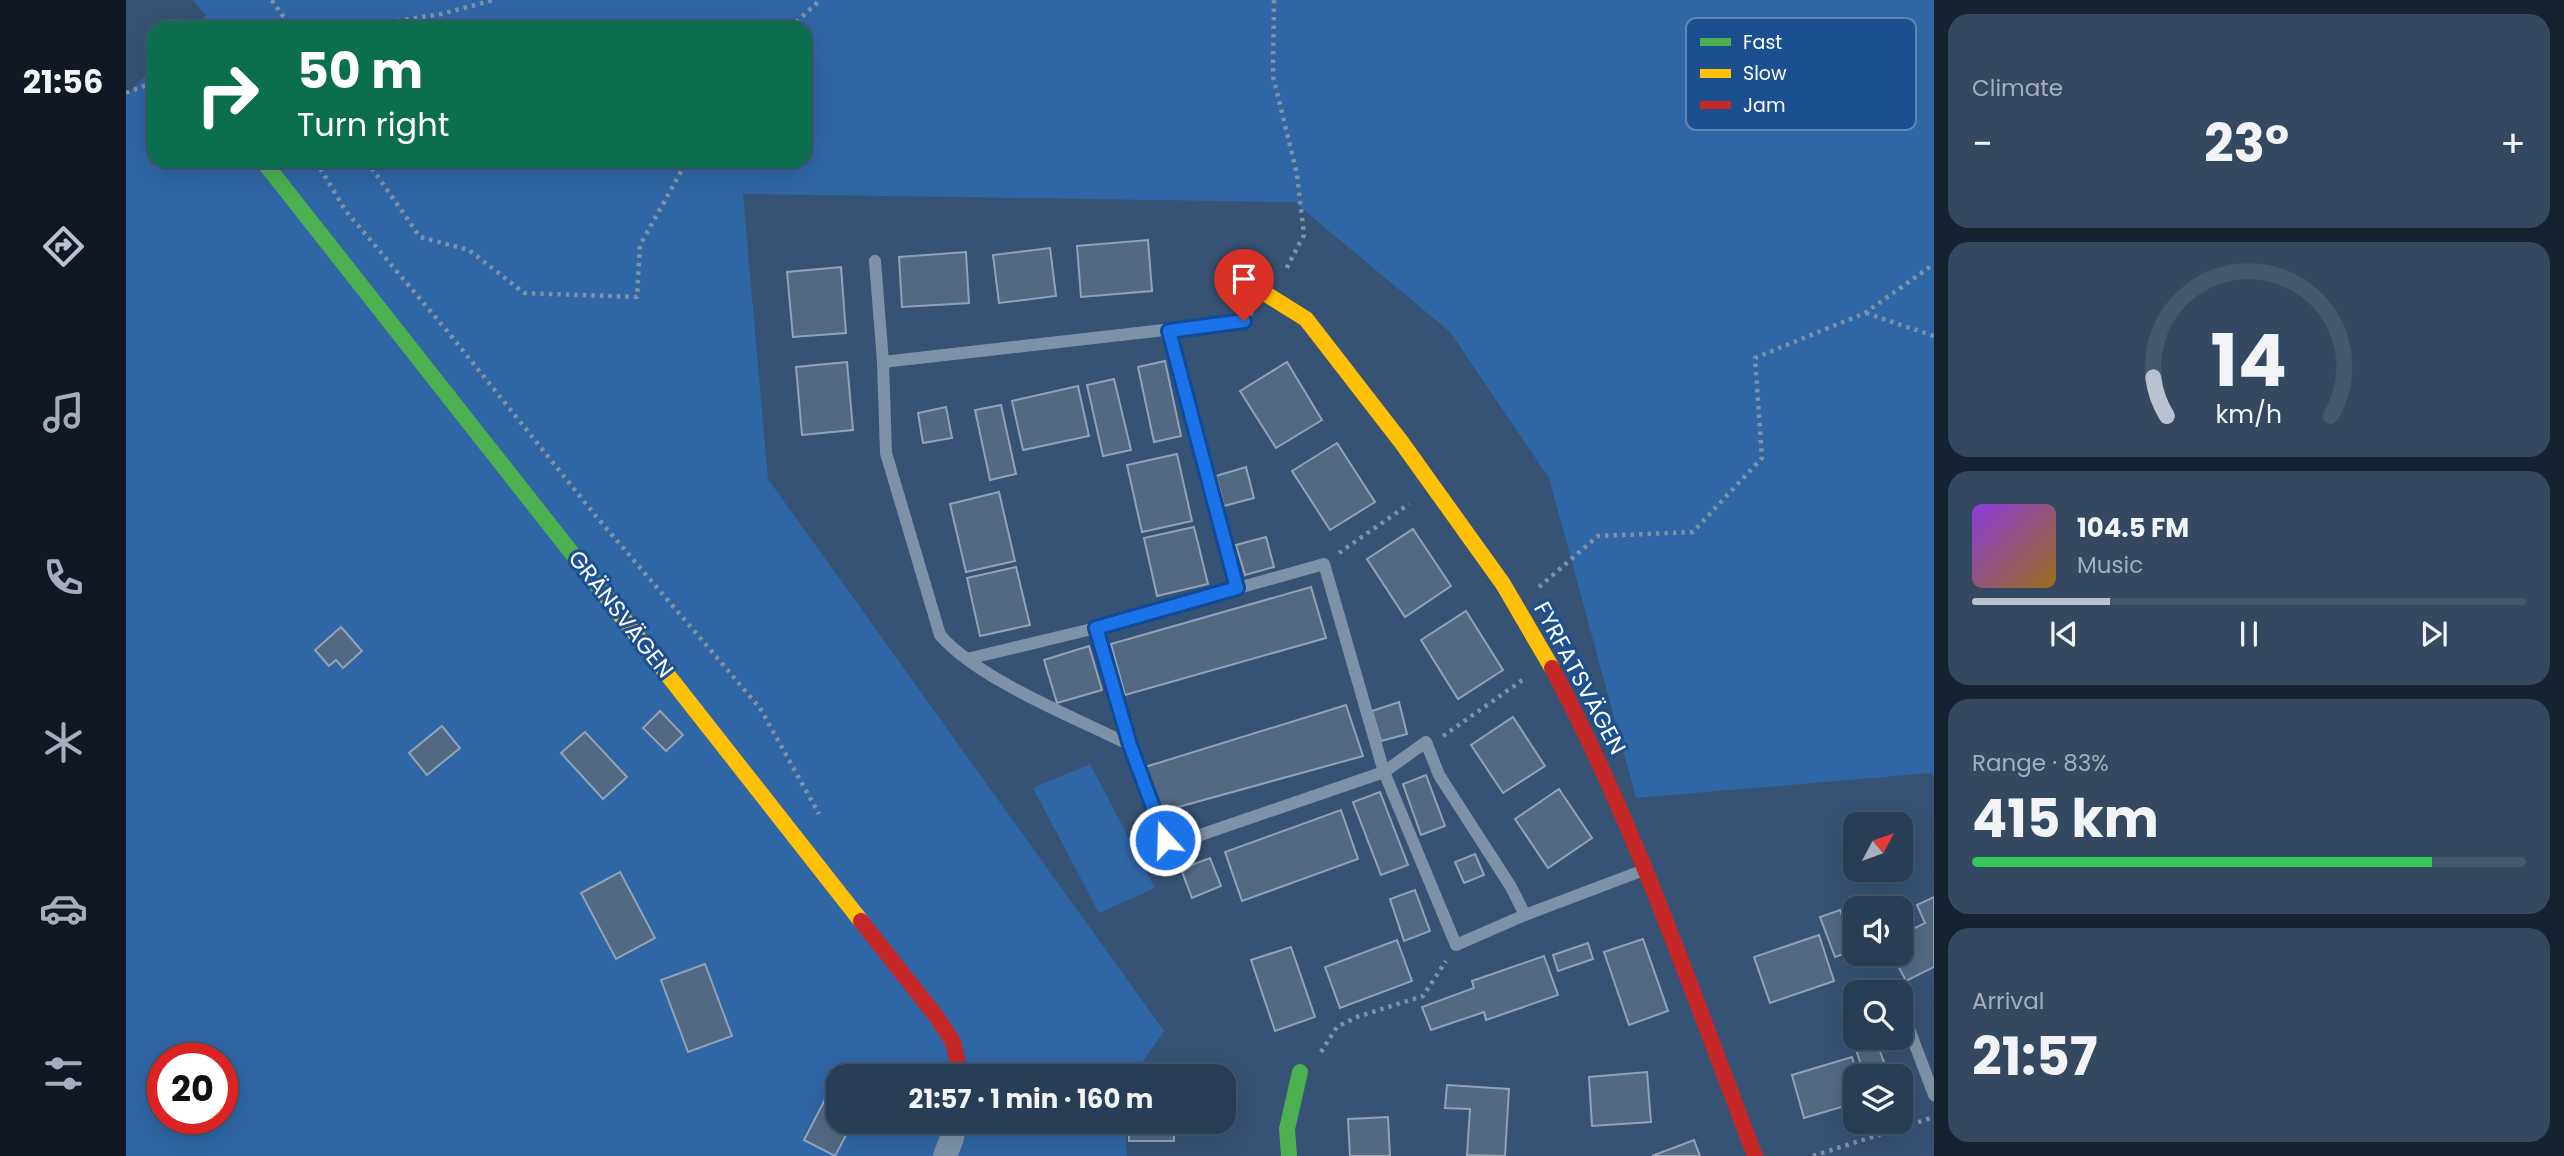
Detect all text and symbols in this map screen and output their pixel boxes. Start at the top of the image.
legend [1686,18,1916,130]
text: Fast [1743,29,1782,56]
text: 50 m [297,37,423,105]
icon: right [182,49,273,140]
text: 21:56 [23,59,103,104]
text: Slow [1743,60,1787,87]
text: Climate [1972,72,2063,104]
text: Jam [1743,92,1785,119]
text: Turn right [297,102,449,147]
text: 23° [2204,107,2289,180]
text: − [1972,117,1993,170]
text: + [2500,117,2526,170]
icon: directions [39,222,88,271]
pin [1214,249,1274,321]
icon: arrive [1225,260,1263,298]
text: 14 [2211,310,2287,411]
icon: music [39,388,88,437]
text: km/h [2216,396,2282,431]
text: 104.5 FM [2077,510,2189,546]
street label: GRÄNSVÄGEN [561,543,681,685]
text: Music [2077,549,2143,581]
icon: phone [39,553,88,602]
street label: FYRFATSVÄGEN [1526,596,1634,760]
icon: previous [2045,615,2083,653]
icon: pause [2230,615,2268,653]
icon: next [2415,615,2453,653]
icon: climate [39,718,88,767]
text: Range · 83% [1972,747,2109,779]
text: 415 km [1972,782,2159,855]
position arrow [1128,803,1202,877]
north arrow [1843,812,1913,882]
map controls [1843,812,1913,1134]
icon: car [39,884,88,933]
button: sound [1843,896,1913,966]
button: search [1843,980,1913,1050]
text: Arrival [1972,985,2044,1017]
text: 21:57 [1972,1020,2098,1093]
speed limit sign: 20 [147,1043,238,1134]
icon: filters [39,1049,88,1098]
button: layers [1843,1064,1913,1134]
text: 21:57 · 1 min · 160 m [909,1081,1153,1117]

